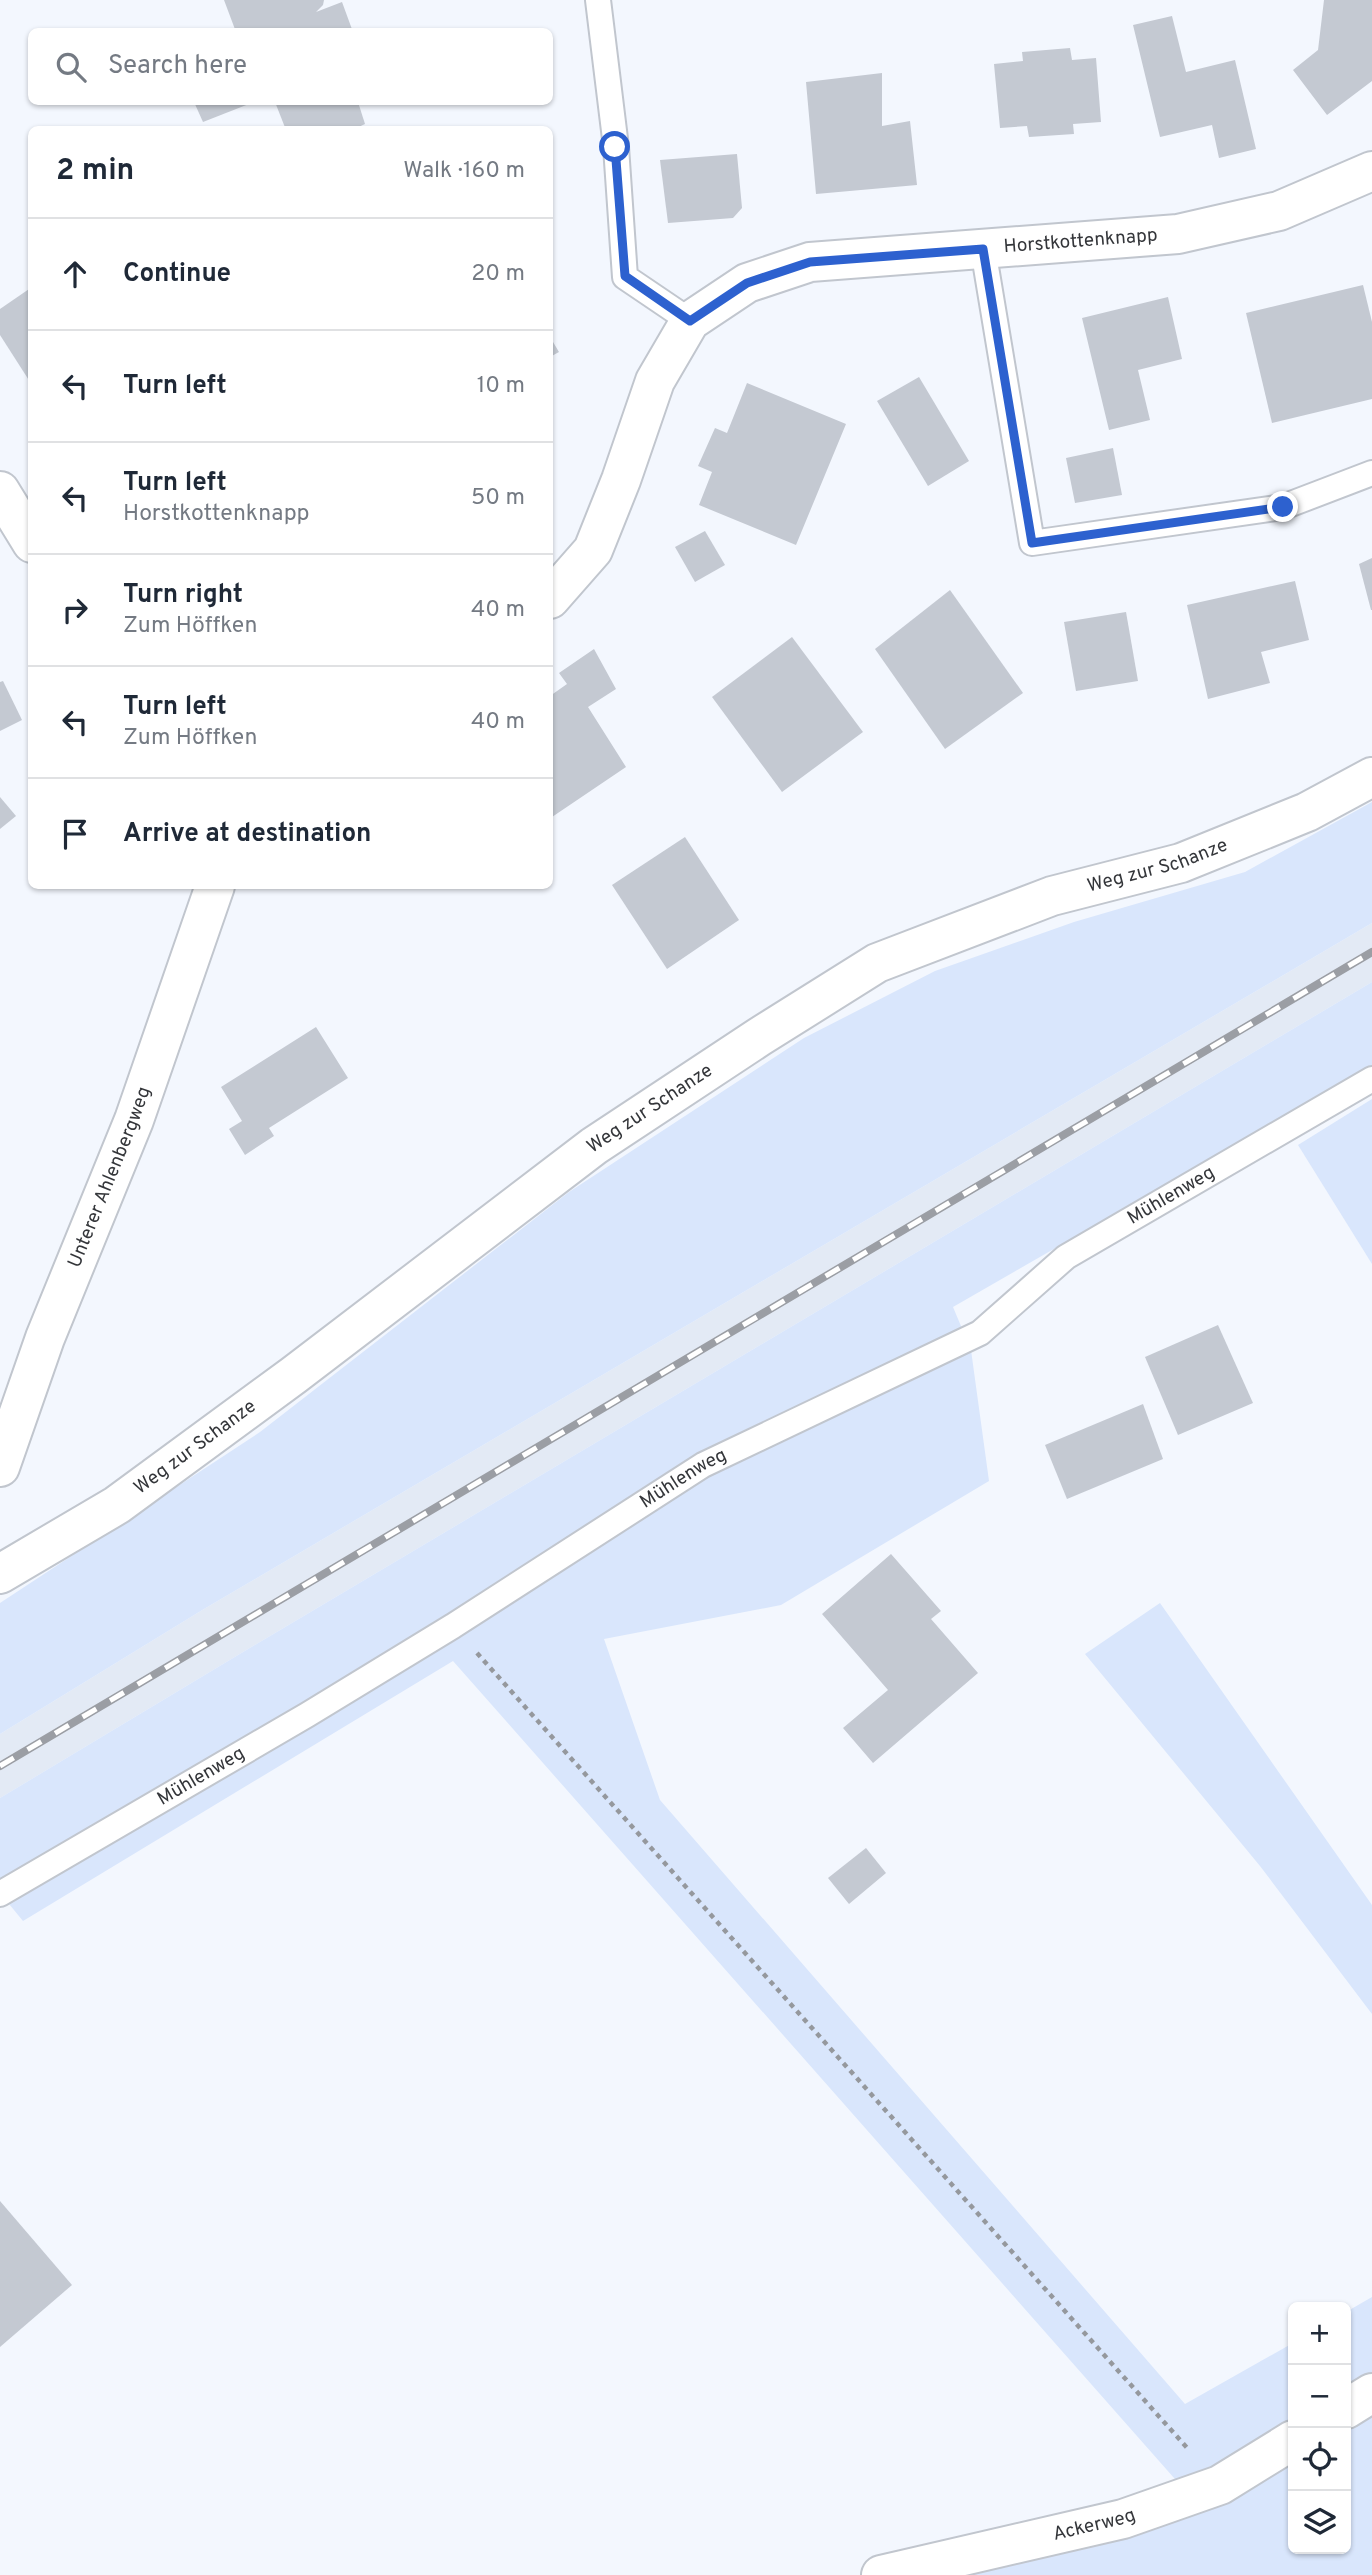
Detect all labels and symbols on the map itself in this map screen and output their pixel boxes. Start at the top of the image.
route start [599,131,630,162]
street label: Horstkottenknapp [1003,224,1158,259]
route end [1267,491,1298,522]
street label: Weg zur Schanze [1085,833,1231,898]
street label: Weg zur Schanze [583,1059,717,1159]
street label: Unterer Ahlenbergweg [63,1084,157,1271]
street label: Mühlenweg [1123,1161,1219,1231]
street label: Weg zur Schanze [130,1395,261,1500]
street label: Mühlenweg [636,1443,731,1514]
street label: Mühlenweg [153,1742,249,1812]
street label: Ackerweg [1051,2503,1139,2547]

